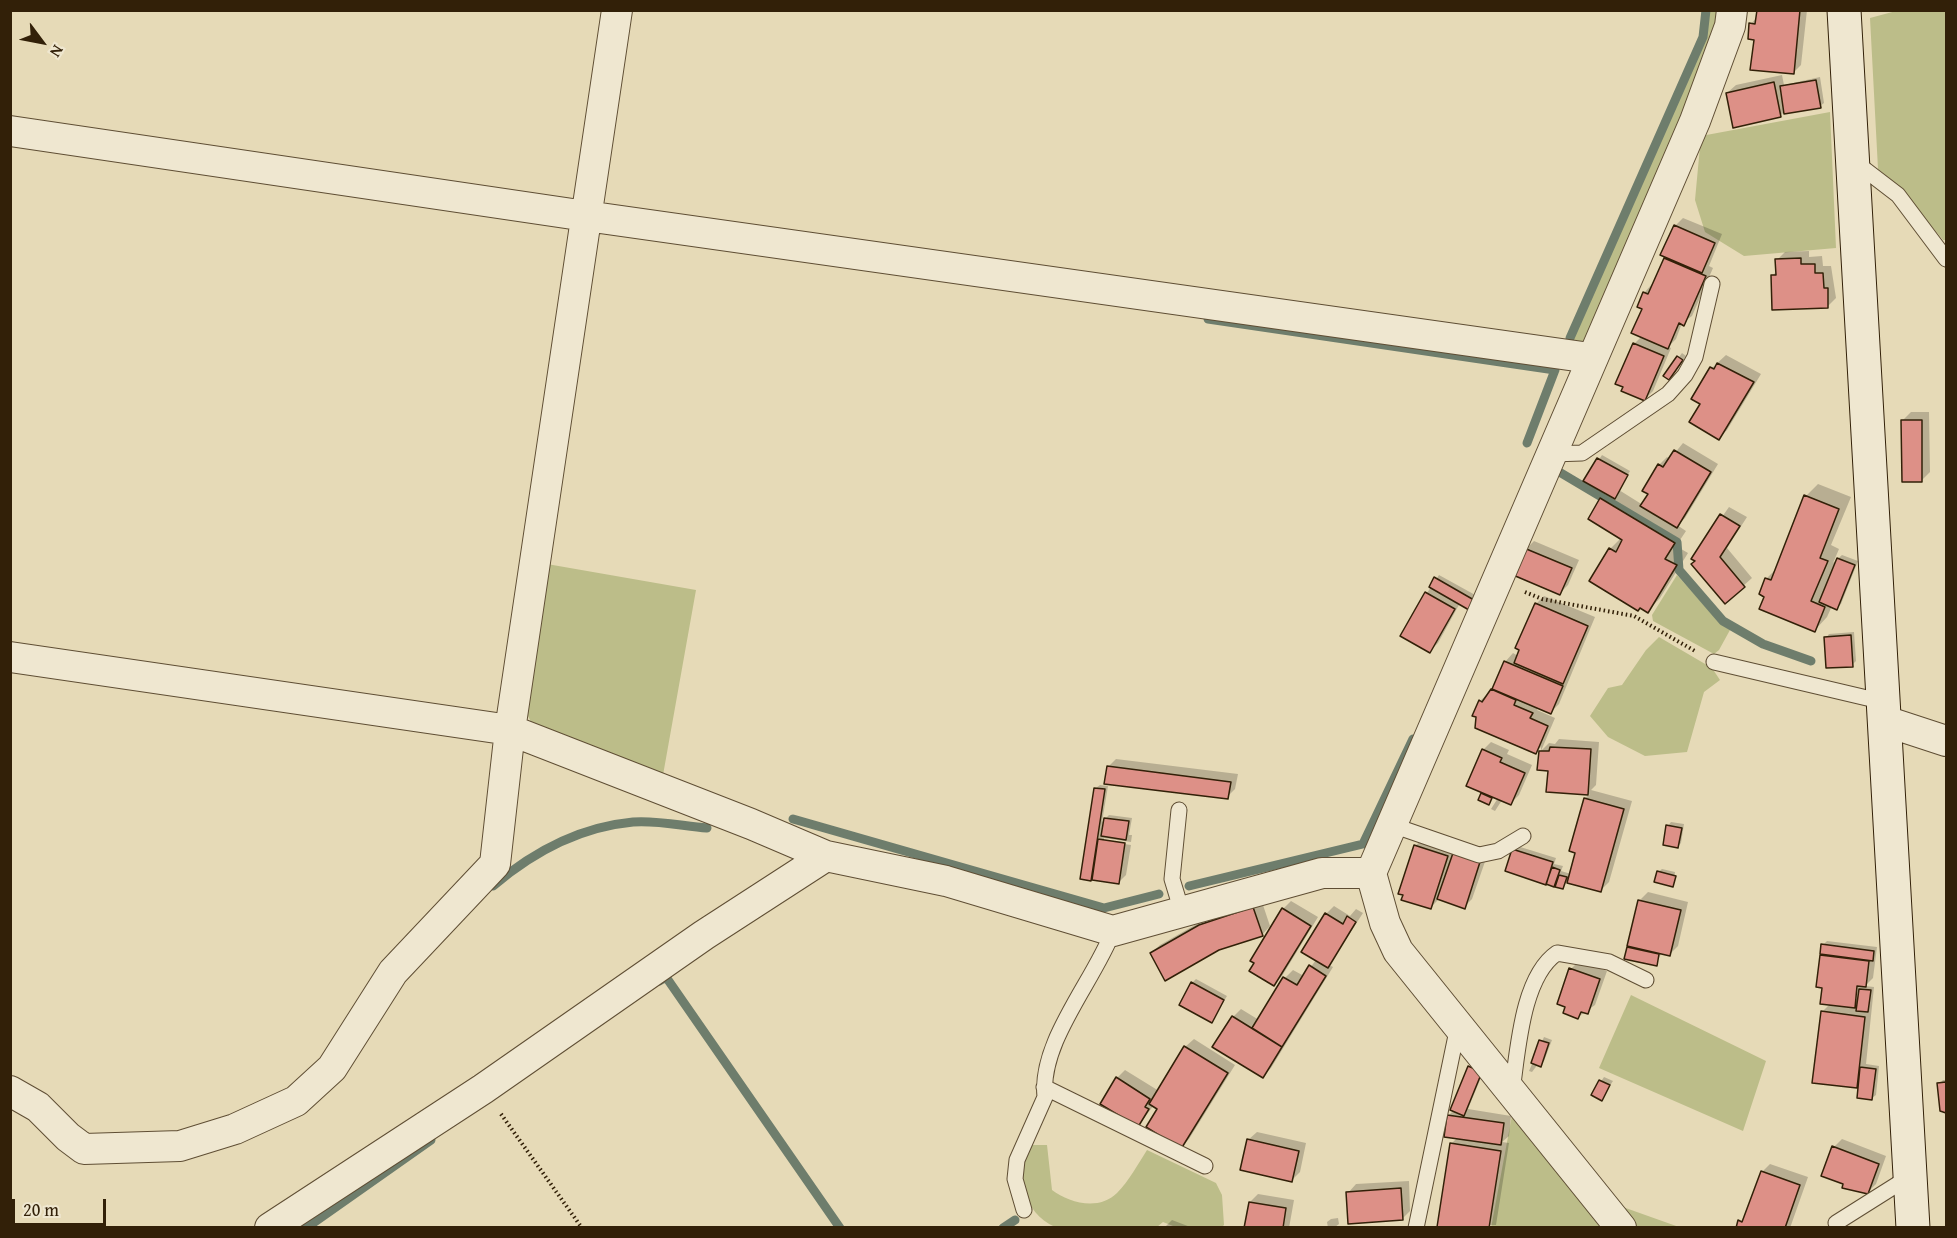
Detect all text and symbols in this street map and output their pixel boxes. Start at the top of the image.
north arrow [12,12,72,72]
text: N [44,41,70,62]
scale bar [15,1187,110,1225]
text: 20 m [23,1196,59,1223]

